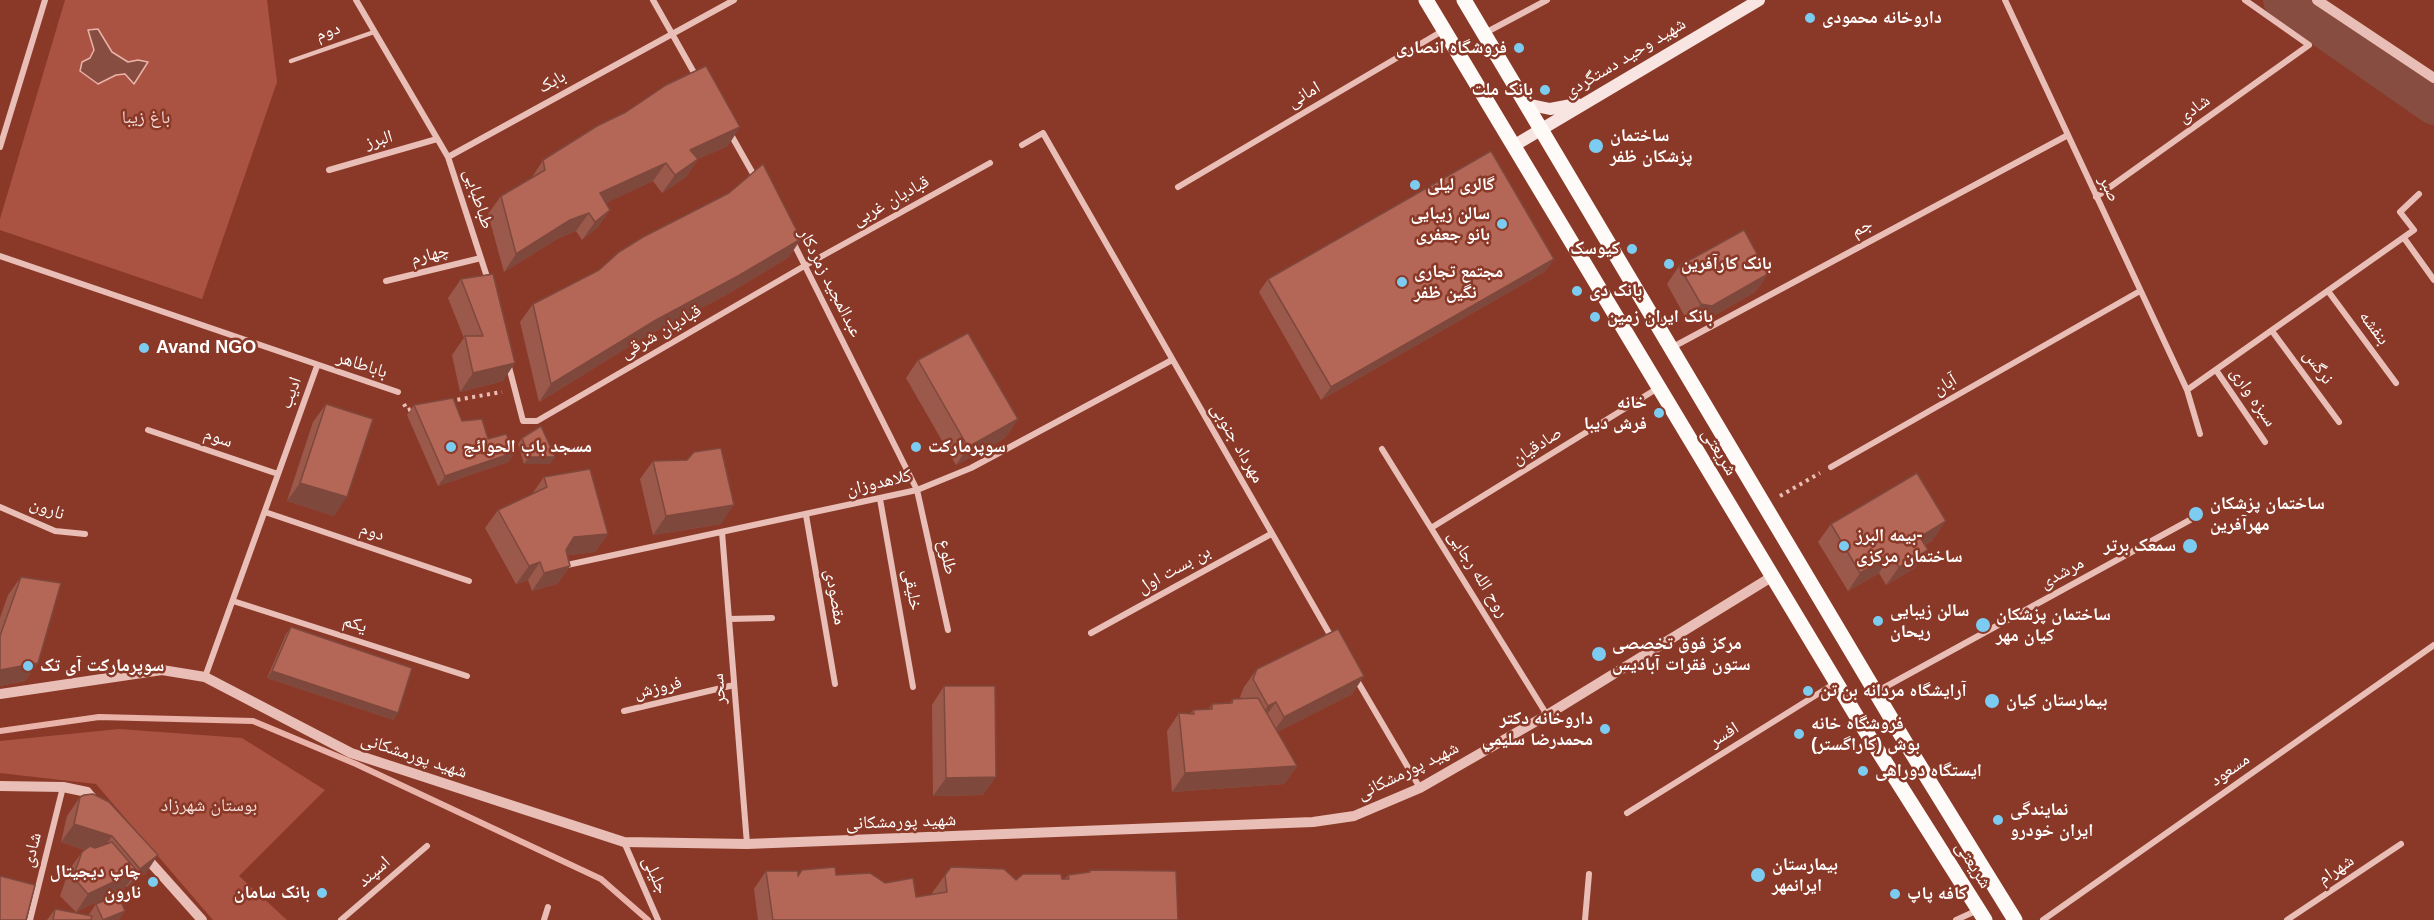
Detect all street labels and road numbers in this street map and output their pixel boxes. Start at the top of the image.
street label: شهید وحید دستگردی [1560,13,1690,103]
street label: دوم [313,18,343,46]
street label: بابک [534,66,570,98]
street label: امانی [1284,77,1324,113]
street label: شادی [2174,90,2214,128]
street label: البرز [363,126,395,154]
street label: طباطبایی [458,166,498,232]
street label: قبادیان غربی [849,171,933,231]
street label: صبر [2094,172,2124,206]
street label: جم [1848,214,1876,242]
street label: عبدالمجید زمردکار [793,225,867,341]
street label: چهارم [409,240,451,270]
street label: قبادیان شرقی [617,300,705,364]
street label: بنفشه [2354,307,2394,349]
street label: نرگس [2298,345,2338,389]
street label: باباطاهر [334,347,390,383]
street label: سبزه واری [2225,363,2281,431]
street label: آبان [1929,370,1961,400]
street label: ادیب [275,374,307,412]
street label: مهرداد جنوبی [1205,399,1269,487]
street label: صادقیان [1508,422,1566,470]
street label: سوم [201,423,235,453]
street label: شریعتی [1696,424,1742,480]
street label: کلاهدوزان [844,465,914,501]
street label: نارون [27,493,67,525]
street label: دوم [357,518,387,546]
street label: روح الله رجایی [1443,526,1513,622]
street label: طلوع [933,537,961,577]
street label: بن بست اول [1134,541,1214,599]
street label: مرشدی [2036,552,2088,594]
street label: مقصودی [819,567,851,627]
street label: خلیقی [898,568,926,612]
street label: یکم [340,610,370,638]
street label: فروزش [632,672,684,704]
street label: سحر [707,673,731,705]
street label: افسر [1705,718,1743,752]
street label: شهید پورمشکانی [358,729,470,783]
street label: شهید پورمشکانی [1354,737,1462,805]
street label: مسعود [2206,749,2254,791]
street label: شهید پورمشکانی [845,809,957,835]
street label: شادی [17,830,47,870]
street label: شریعتی [1950,837,1996,893]
street label: شهرام [2314,850,2358,890]
street label: اسپند [353,852,395,892]
street label: جلیلی [637,853,673,897]

